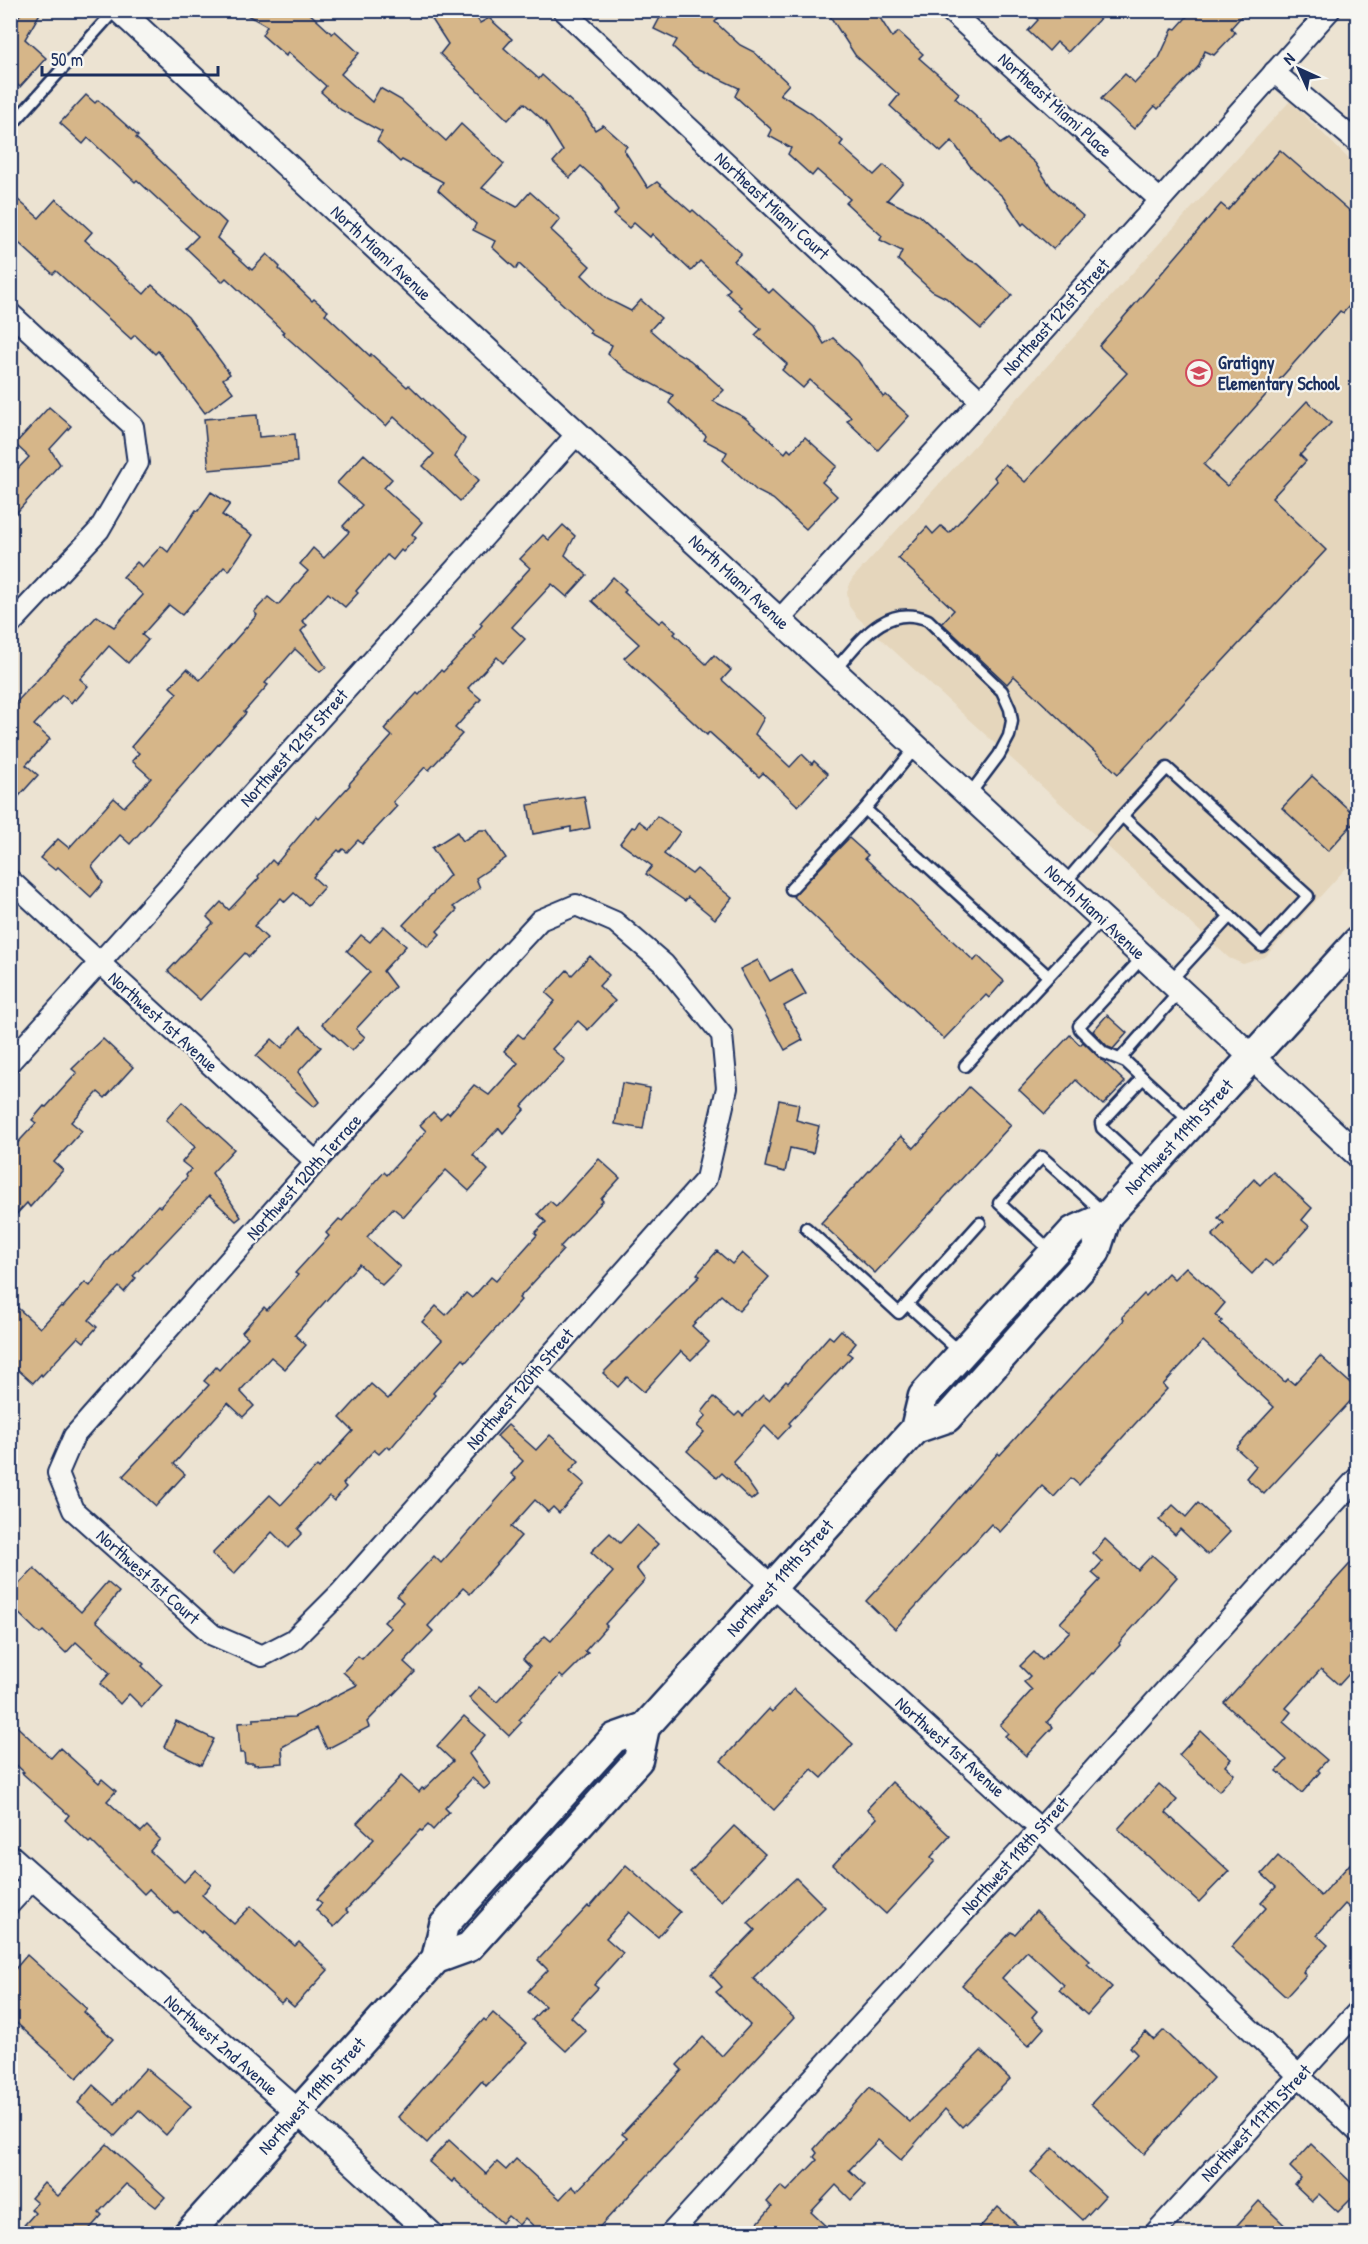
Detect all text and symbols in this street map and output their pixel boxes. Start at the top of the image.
scale bar [42,39,218,77]
north arrow [1269,39,1329,99]
text: 50 m [51,47,83,72]
street label: Northeast Miami Place [993,47,1118,163]
text: N [1278,47,1300,69]
street label: Northeast Miami Court [709,146,836,266]
street label: North Miami Avenue [325,199,437,306]
street label: Northeast 121st Street [996,252,1116,381]
place label: Gratigny Elementary School [1218,350,1341,397]
school or university icon: Gratigny Elementary School [1184,358,1214,388]
street label: North Miami Avenue [683,528,795,635]
street label: Northwest 121st Street [234,683,354,812]
street label: North Miami Avenue [1039,858,1151,965]
street label: Northwest 1st Avenue [103,966,224,1078]
street label: Northwest 119th Street [1118,1073,1239,1200]
street label: Northwest 120th Terrace [240,1108,367,1245]
street label: Northwest 120th Street [460,1322,580,1455]
street label: Northwest 119th Street [720,1513,840,1642]
street label: Northwest 1st Court [91,1523,206,1630]
street label: Northwest 1st Avenue [890,1691,1011,1803]
street label: Northwest 118th Street [955,1791,1075,1920]
street label: Northwest 2nd Avenue [159,1988,284,2101]
street label: Northwest 119th Street [252,2031,372,2160]
street label: Northwest 117th Street [1195,2058,1317,2187]

